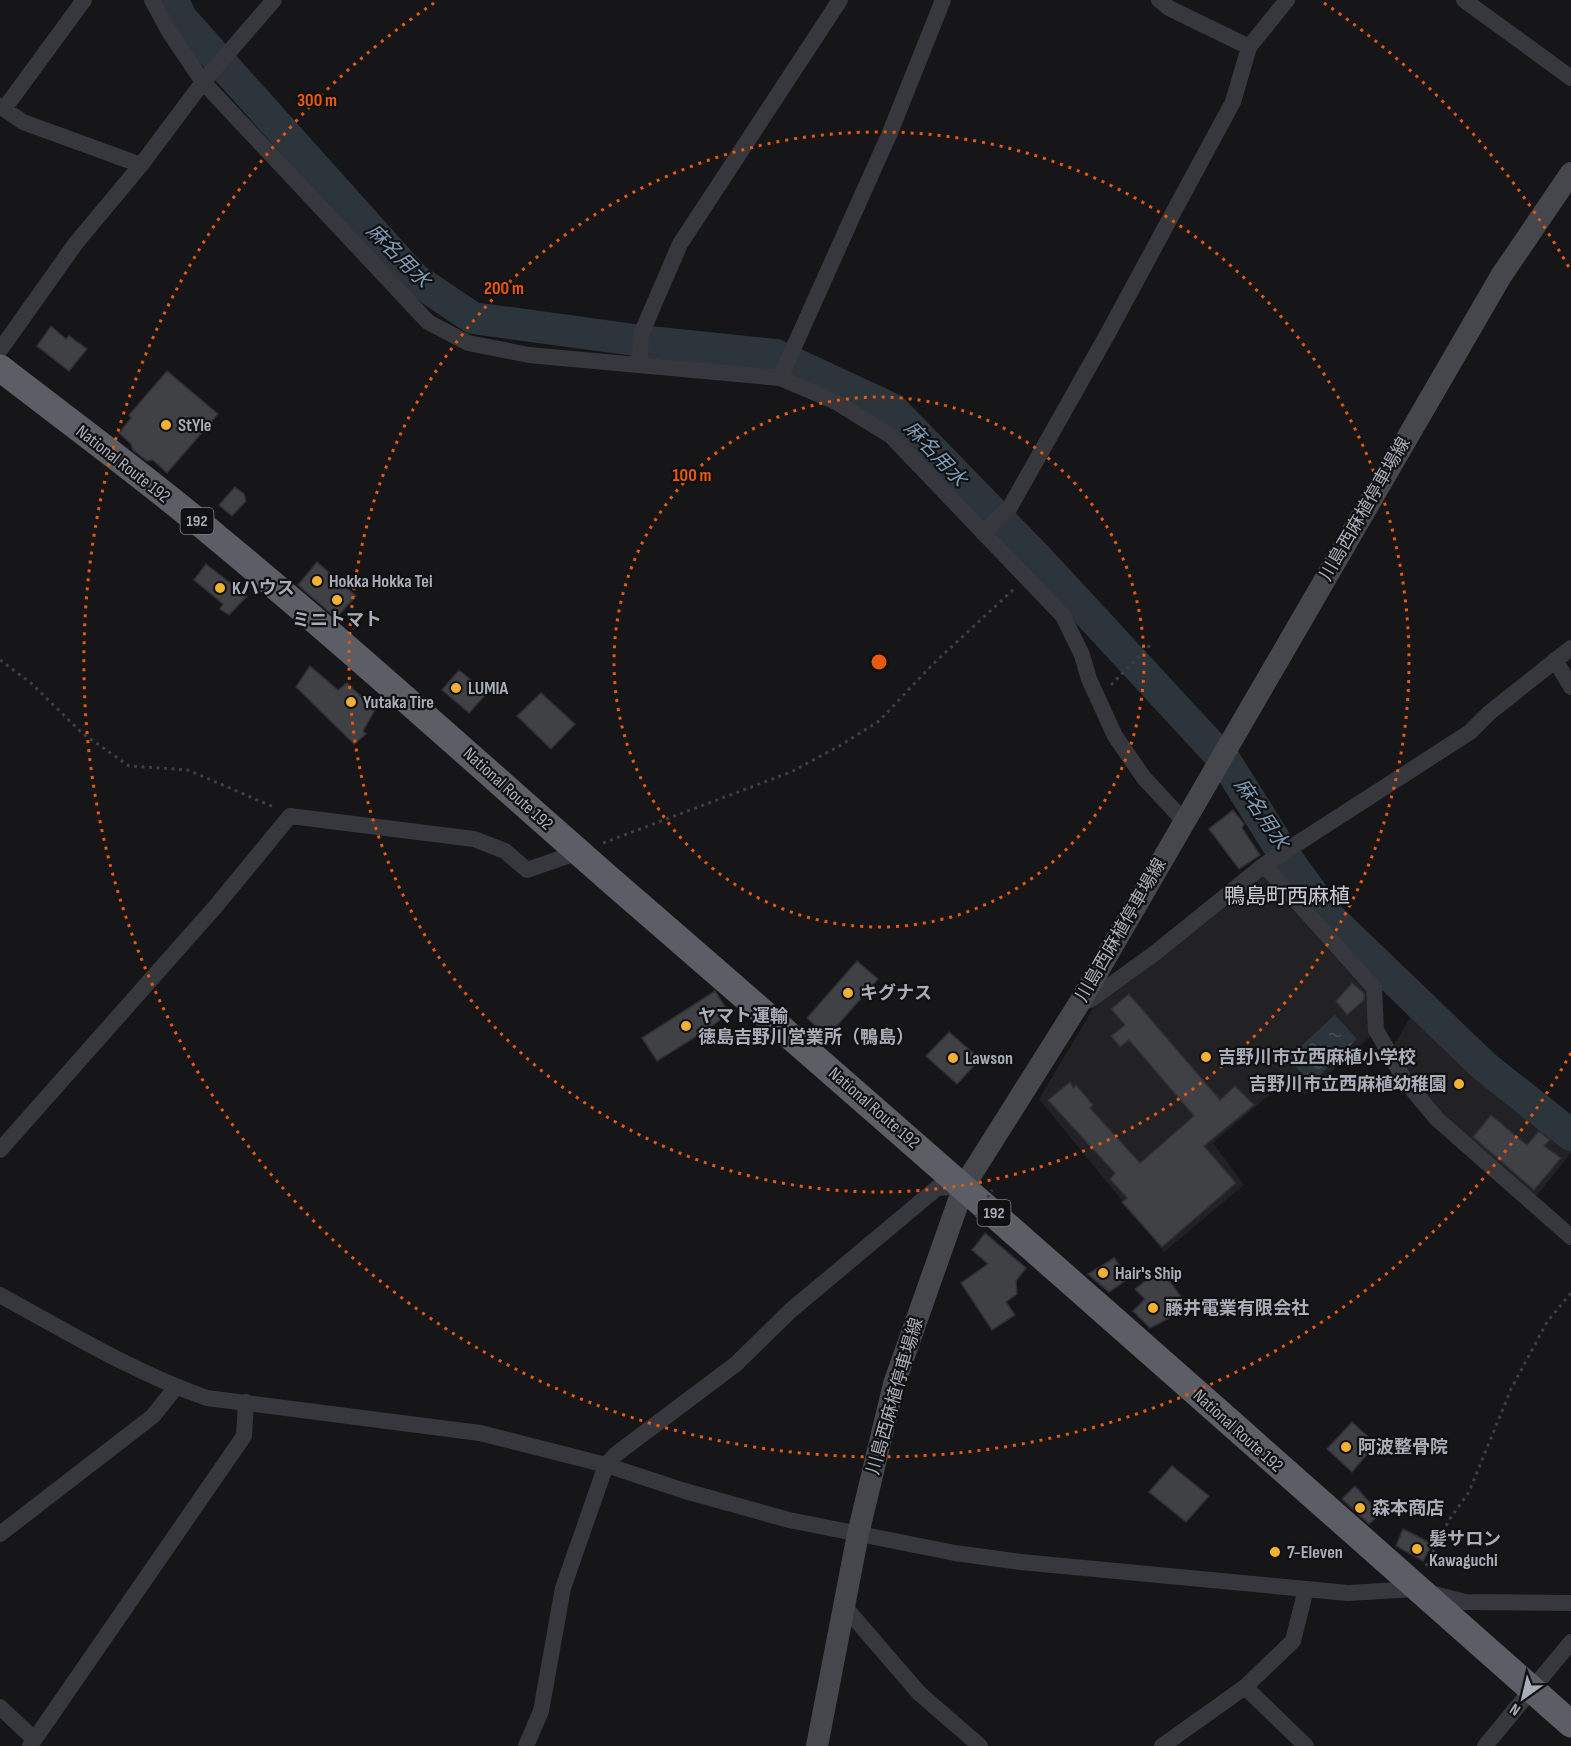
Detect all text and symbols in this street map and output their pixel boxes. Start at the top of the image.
text: 300 m [297,90,337,111]
water label: 麻名用水 [361,219,436,294]
text: 200 m [484,278,524,299]
place label: StYle [178,415,212,436]
water label: 麻名用水 [899,417,972,493]
marker: StYle [159,418,173,432]
street label: National Route 192 [72,421,174,507]
street label: 川島西麻植停車場線 [1315,434,1415,584]
text: 100 m [673,465,712,486]
road number: 192 [180,508,214,534]
place label: Hokka Hokka Tei [329,571,433,592]
marker: Hokka Hokka Tei [310,574,324,588]
place label: Kハウス [232,578,295,599]
marker: Kハウス [213,581,227,595]
marker: ミニトマト [330,593,344,607]
place label: ミニトマト [292,610,382,631]
centre of rings [869,652,889,672]
place label: LUMIA [468,678,509,699]
marker: LUMIA [449,681,463,695]
place label: Yutaka Tire [363,692,434,713]
marker: Yutaka Tire [344,695,358,709]
street label: National Route 192 [459,743,557,835]
water label: 麻名用水 [1229,774,1294,856]
street label: 川島西麻植停車場線 [1071,855,1171,1005]
district label: 鴨島町西麻植 [1224,884,1350,909]
place label: キグナス [860,983,932,1004]
marker: キグナス [841,986,855,1000]
place label: ヤマト運輸 徳島吉野川営業所（鴨島） [698,1006,914,1048]
marker: ヤマト運輸 徳島吉野川営業所（鴨島） [679,1019,693,1033]
place label: 吉野川市立西麻植小学校 [1218,1047,1416,1068]
place label: Lawson [965,1048,1013,1069]
marker: 吉野川市立西麻植小学校 [1199,1050,1213,1064]
marker: Lawson [946,1051,960,1065]
street label: National Route 192 [824,1063,924,1153]
place label: 吉野川市立西麻植幼稚園 [1249,1074,1447,1095]
marker: 吉野川市立西麻植幼稚園 [1452,1077,1466,1091]
road number: 192 [978,1200,1010,1226]
place label: Hair's Ship [1115,1263,1182,1284]
marker: Hair's Ship [1096,1266,1110,1280]
place label: 藤井電業有限会社 [1165,1298,1309,1319]
marker: 藤井電業有限会社 [1146,1301,1160,1315]
street label: 川島西麻植停車場線 [863,1315,927,1477]
street label: National Route 192 [1189,1385,1287,1477]
place label: 阿波整骨院 [1358,1437,1448,1458]
marker: 阿波整骨院 [1339,1440,1353,1454]
place label: 森本商店 [1372,1498,1444,1519]
marker: 森本商店 [1353,1501,1367,1515]
place label: 髪サロン Kawaguchi [1429,1529,1501,1571]
place label: 7-Eleven [1287,1542,1343,1563]
marker: 髪サロン Kawaguchi [1410,1542,1424,1556]
marker: 7-Eleven [1268,1545,1282,1559]
north arrow [1493,1668,1553,1728]
text: N [1507,1699,1524,1719]

